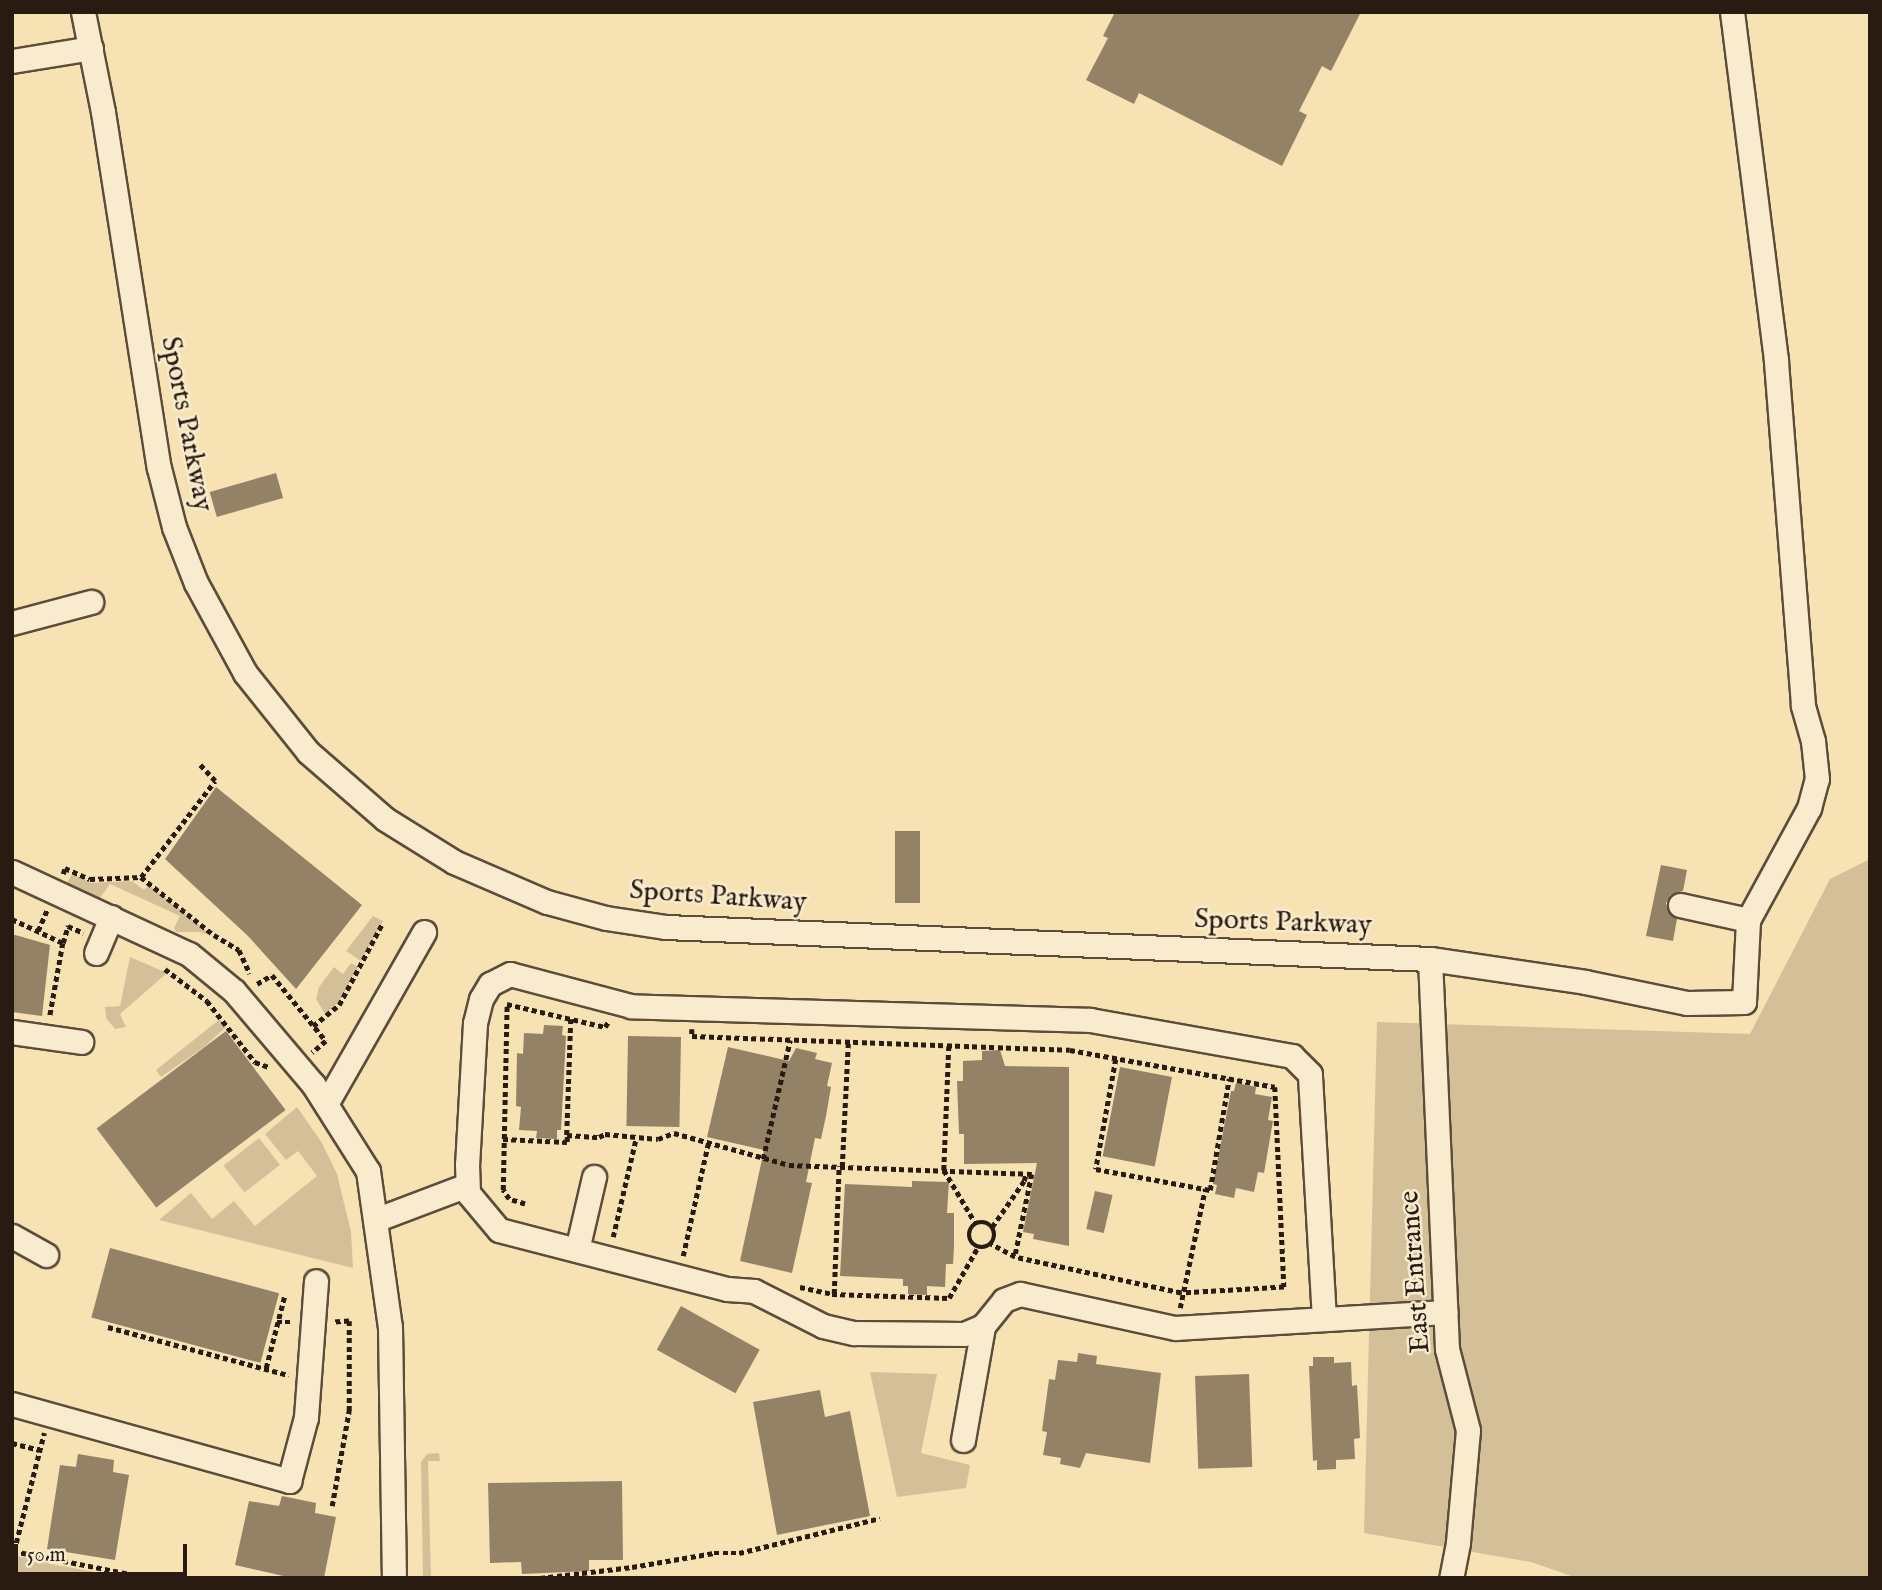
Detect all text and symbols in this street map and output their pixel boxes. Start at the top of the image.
street label: Sports Parkway [153,334,219,514]
street label: Sports Parkway [628,874,808,920]
street label: Sports Parkway [1194,903,1372,943]
street label: East Entrance [1394,1189,1438,1355]
scale bar [18,1530,191,1574]
text: 50 m [27,1542,66,1569]

